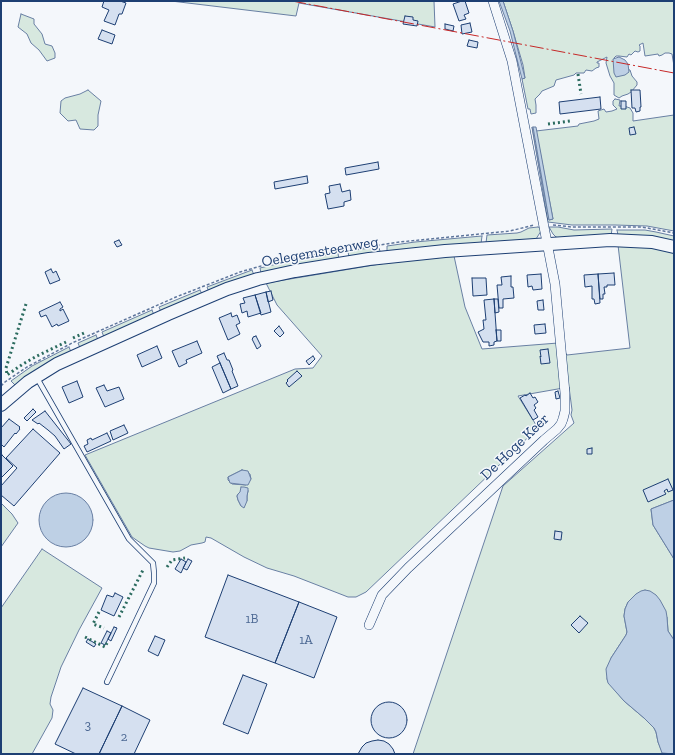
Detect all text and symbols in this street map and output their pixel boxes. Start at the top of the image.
street label: Oelegemsteenweg [260,233,380,271]
street label: De Hoge Keer [477,410,553,484]
house number: 1B [246,611,258,627]
house number: 1A [299,632,313,648]
house number: 3 [85,717,91,733]
house number: 2 [121,729,127,745]

